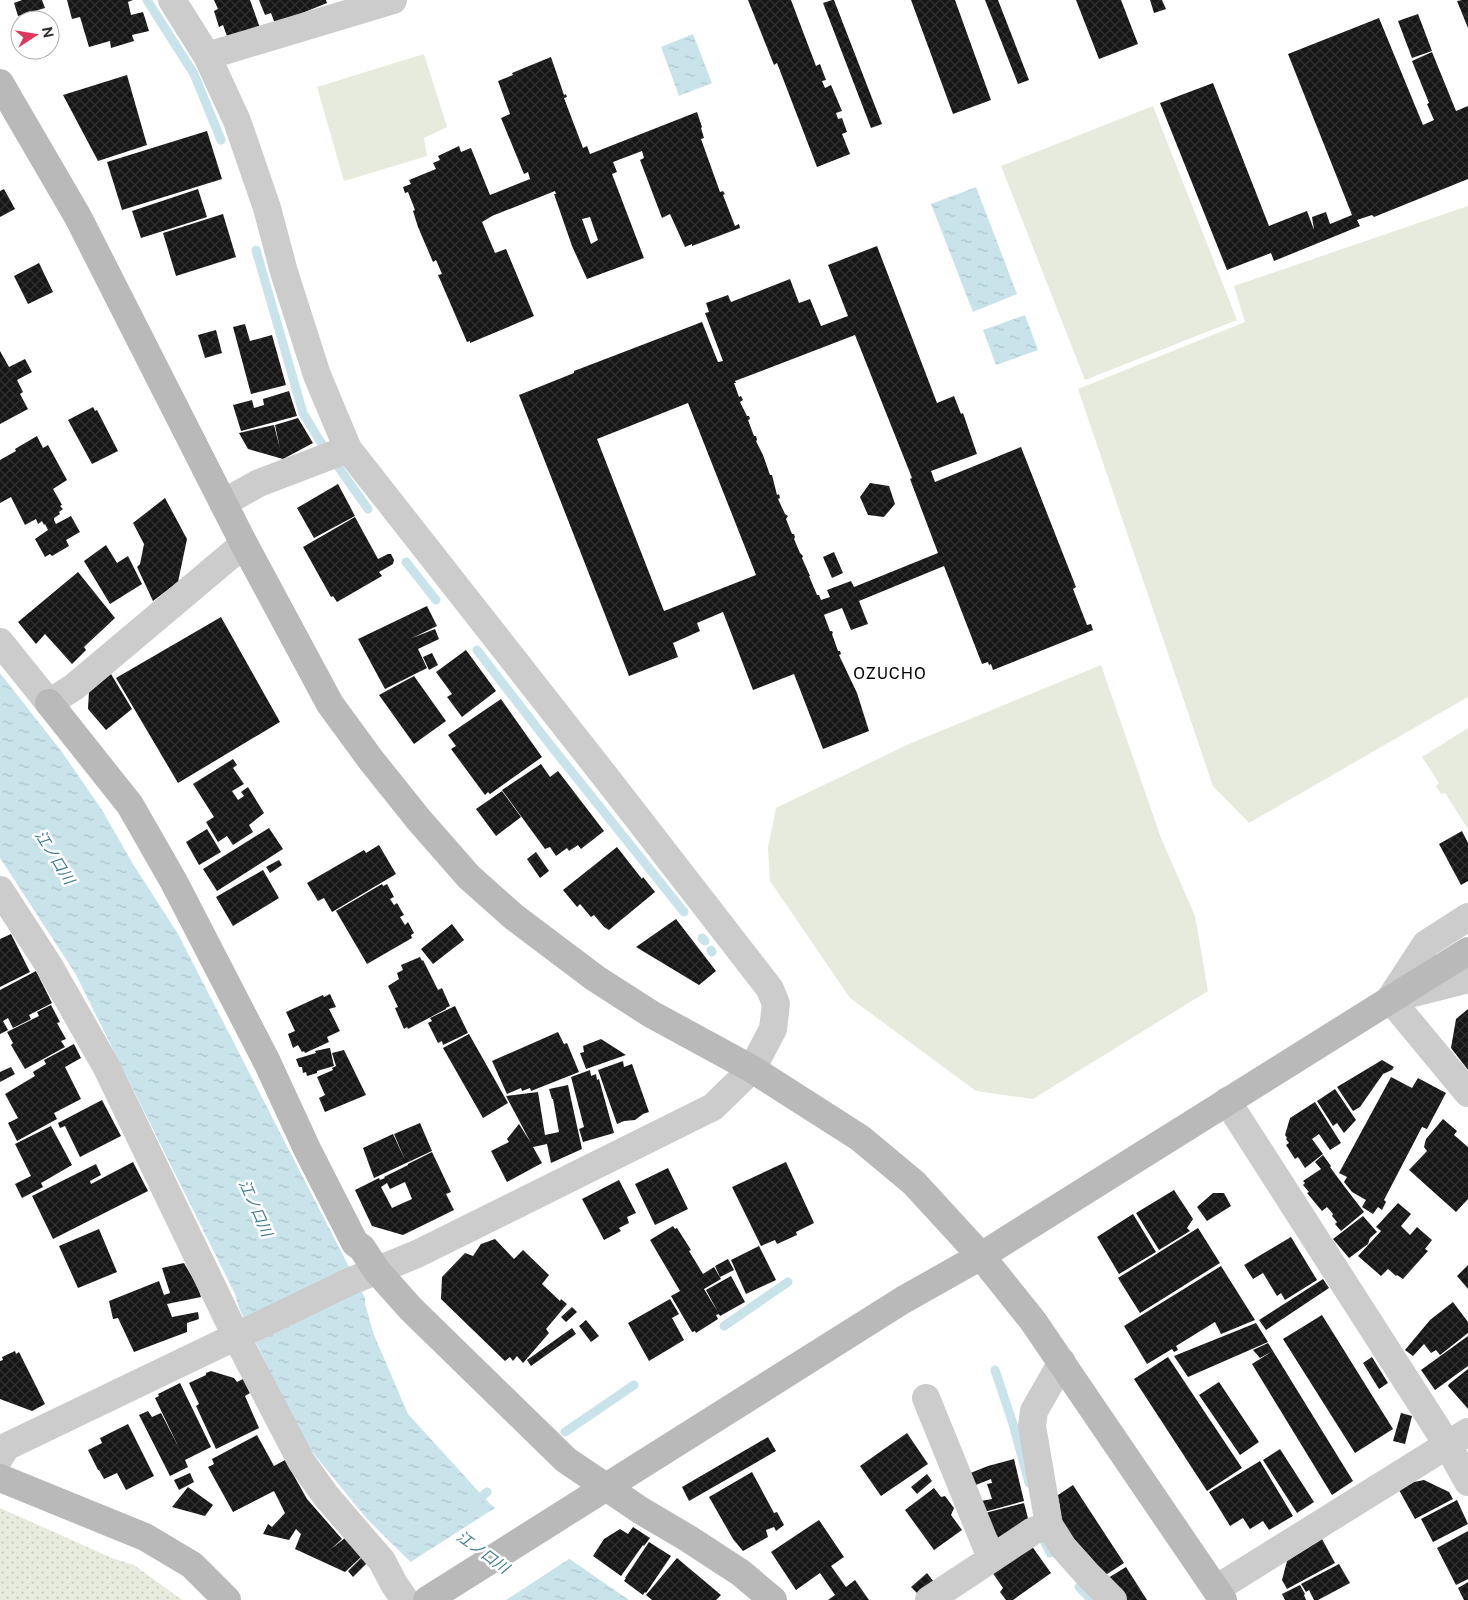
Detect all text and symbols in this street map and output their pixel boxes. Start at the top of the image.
north arrow [10,10,60,60]
text: N [39,25,57,39]
district label: OZUCHO [853,664,927,683]
water label: 江ノ口川 [32,827,79,889]
water label: 江ノ口川 [236,1177,277,1241]
water label: 江ノ口川 [454,1527,514,1578]

